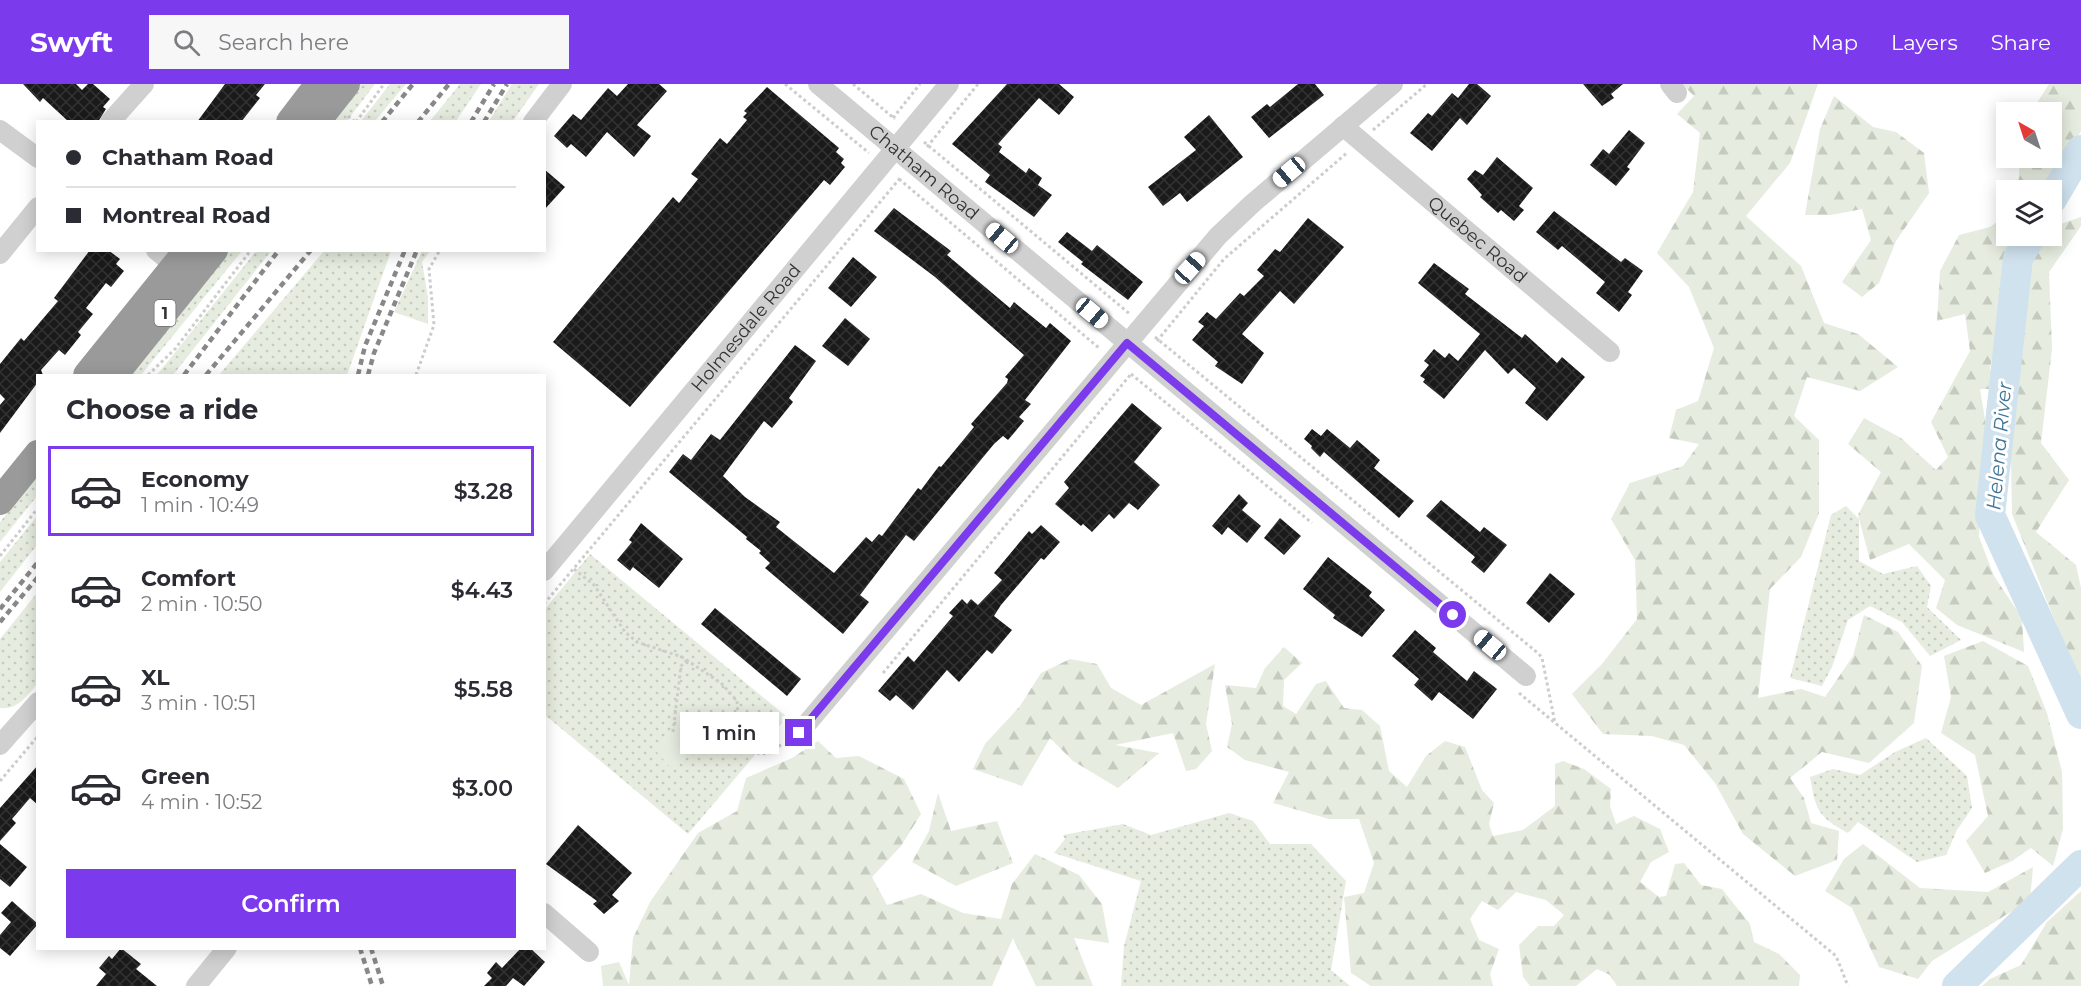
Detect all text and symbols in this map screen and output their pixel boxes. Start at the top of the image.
search box [149,15,569,69]
text: Swyft [30,25,113,59]
icon: search [170,26,203,59]
text: Search here [218,29,349,56]
text: Map [1811,30,1858,55]
text: Layers [1891,30,1958,55]
text: Share [1991,30,2051,55]
north arrow [1996,102,2062,168]
map controls [1996,102,2062,246]
street label: Chatham Road [864,120,983,225]
text: Chatham Road [102,144,274,171]
car [1269,154,1309,190]
button: layers [1996,180,2062,246]
street label: Quebec Road [1423,192,1531,288]
text: Montreal Road [102,202,271,229]
car [982,220,1022,256]
car [1171,249,1209,287]
street label: Holmesdale Road [686,260,806,397]
car [1072,295,1112,331]
road number: 1 [154,300,176,326]
water label: Helena River [1981,380,2017,511]
text: Choose a ride [66,393,258,426]
icon: car [69,464,123,518]
text: Economy [141,466,249,493]
text: $3.28 [454,478,513,505]
text: 1 min · 10:49 [141,493,259,517]
icon: car [69,563,123,617]
text: Comfort [141,565,236,592]
text: $4.43 [451,577,513,604]
text: 2 min · 10:50 [141,592,263,616]
route start [1439,601,1466,628]
car [1470,627,1510,663]
icon: car [69,662,123,716]
text: XL [141,664,170,691]
text: $5.58 [454,676,513,703]
text: 3 min · 10:51 [141,691,256,715]
callout: 1 min [679,712,778,754]
route end [785,719,812,746]
text: 1 min [703,721,756,745]
icon: car [69,761,123,815]
text: Green [141,763,210,790]
text: $3.00 [452,775,513,802]
text: 4 min · 10:52 [141,790,262,814]
button: Confirm [66,869,516,938]

